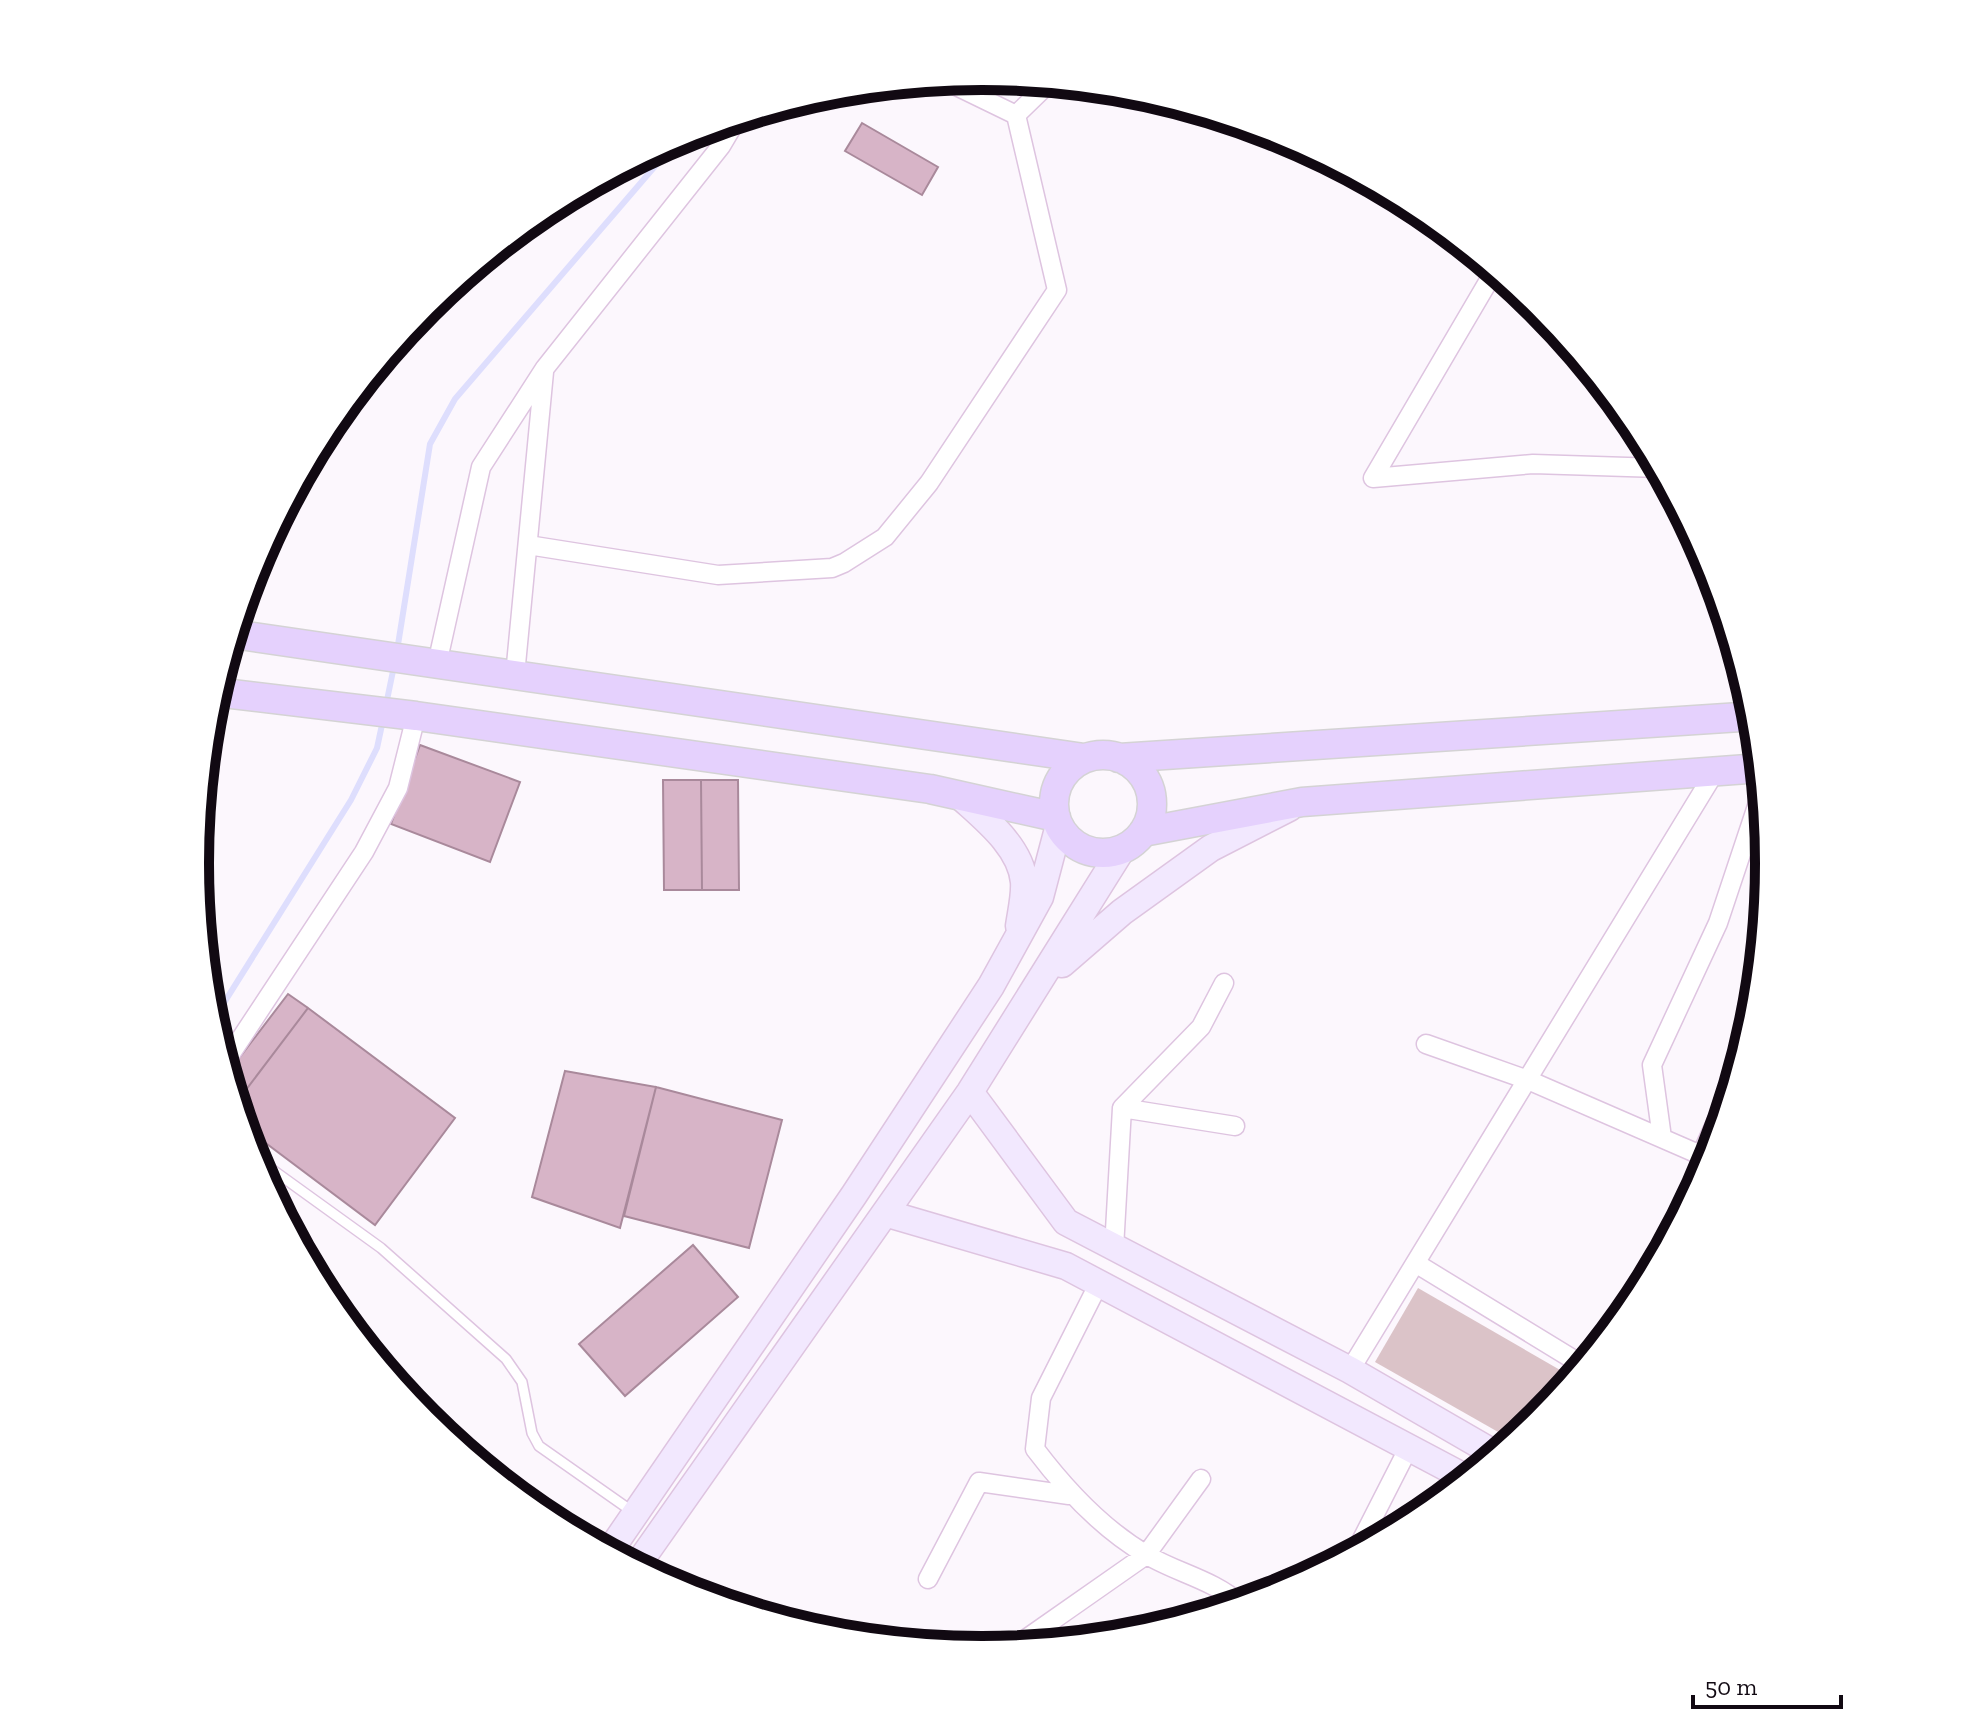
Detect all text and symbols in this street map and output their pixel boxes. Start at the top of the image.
scale bar [1693,1659,1841,1709]
text: 50 m [1705,1672,1758,1701]

